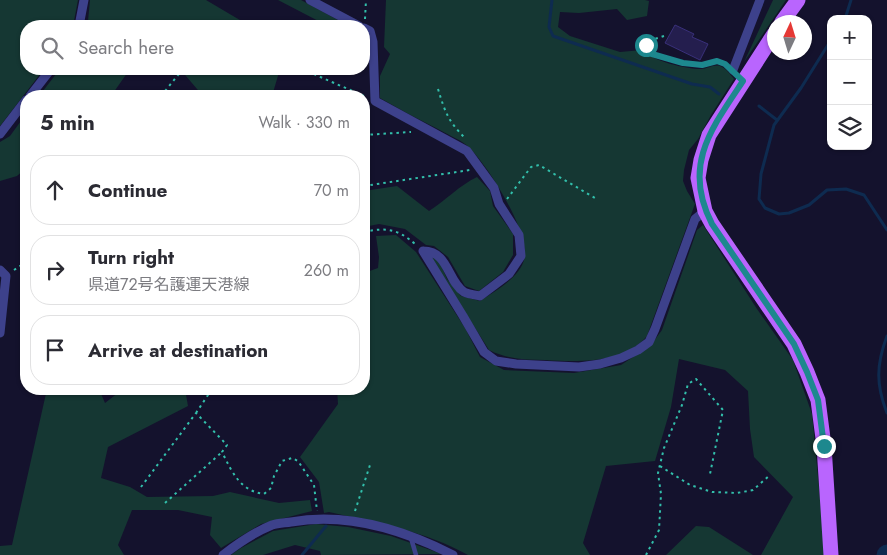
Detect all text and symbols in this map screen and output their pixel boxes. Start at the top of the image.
north arrow [767,15,812,60]
map controls [827,15,872,150]
button: + [827,15,872,60]
search box [20,20,370,75]
icon: search [38,34,66,62]
text: Search here [78,34,174,61]
route start [635,34,658,57]
button: − [827,60,872,105]
button: layers [827,105,872,150]
text: 5 min [40,108,95,138]
text: Walk · 330 m [259,111,350,134]
icon: ahead [41,176,69,204]
text: Continue [88,177,167,204]
text: 70 m [314,179,349,202]
text: Turn right [88,244,174,271]
icon: right [41,256,69,284]
text: 260 m [304,259,349,282]
text: 県道72号名護運天港線 [88,273,250,296]
icon: arrive [41,336,69,364]
text: Arrive at destination [88,337,268,364]
route end [813,435,836,458]

